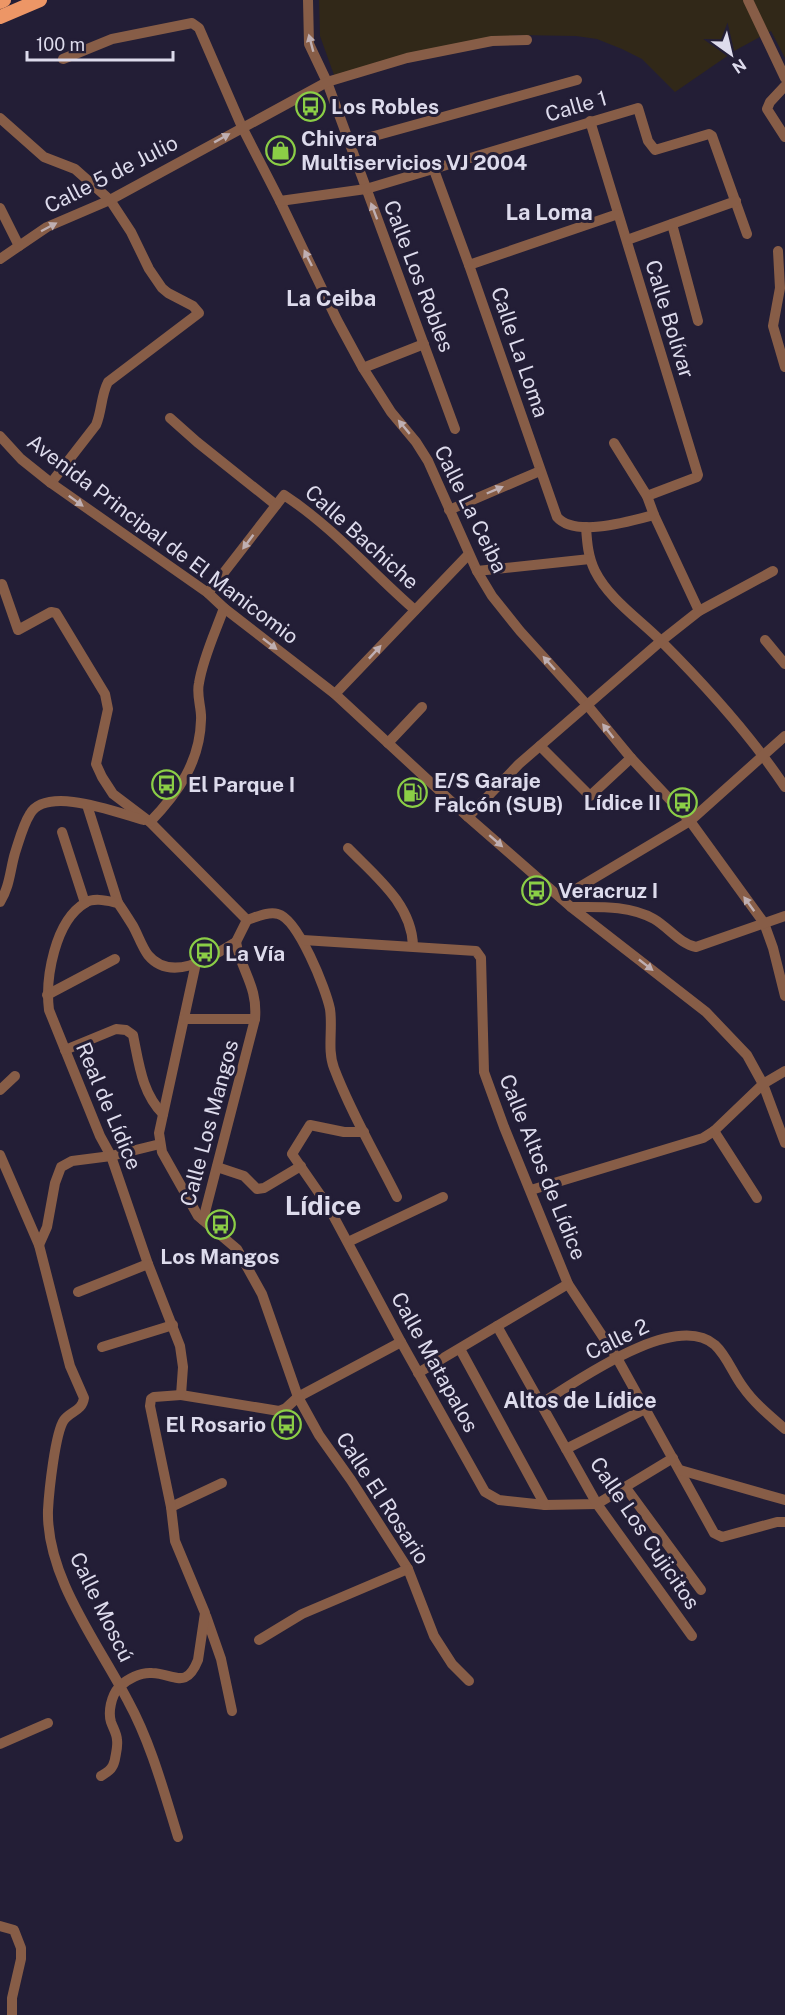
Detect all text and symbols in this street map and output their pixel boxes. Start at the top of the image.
scale bar [27,24,172,62]
north arrow [701,24,761,84]
text: 100 m [36,34,85,55]
one-way arrow [305,34,315,52]
text: N [729,55,750,77]
street label: Calle 1 [542,85,610,127]
bus stop icon: Los Robles [294,90,326,122]
place label: Los Robles [331,94,439,119]
place label: Chivera Multiservicios VJ 2004 [301,126,528,175]
street label: Calle 5 de Julio [40,130,182,218]
one-way arrow [214,133,231,143]
shop icon: Chivera Multiservicios VJ 2004 [264,134,296,166]
street label: Calle Los Robles [379,197,459,355]
district label: La Loma [505,199,593,225]
one-way arrow [369,202,378,220]
one-way arrow [41,222,58,232]
one-way arrow [303,250,313,267]
street label: Calle Bolívar [640,257,700,381]
street label: Calle La Loma [486,283,554,421]
district label: La Ceiba [286,285,376,311]
one-way arrow [398,420,411,435]
street label: Avenida Principal de El Manicomio [23,429,303,649]
street label: Calle La Ceiba [429,441,513,577]
street label: Calle Bachiche [300,479,424,595]
one-way arrow [486,485,504,495]
one-way arrow [68,495,84,507]
one-way arrow [242,534,254,549]
one-way arrow [262,638,278,650]
one-way arrow [368,646,382,660]
one-way arrow [543,656,556,671]
one-way arrow [602,723,615,739]
bus stop icon: El Parque I [151,768,183,800]
place label: E/S Garaje Falcón (SUB) [434,768,564,817]
place label: El Parque I [188,772,295,797]
fuel station icon: E/S Garaje Falcón (SUB) [397,776,429,808]
bus stop icon: Lídice II [666,786,698,818]
place label: Lídice II [584,790,661,815]
one-way arrow [488,834,503,847]
bus stop icon: Veracruz I [521,874,553,906]
place label: Veracruz I [558,878,658,903]
one-way arrow [743,896,755,912]
bus stop icon: La Vía [188,937,220,969]
place label: La Vía [225,941,285,966]
one-way arrow [639,959,654,971]
street label: Calle Los Mangos [175,1037,243,1209]
street label: Real de Lídice [71,1038,147,1174]
street label: Calle Altos de Lídice [494,1071,592,1263]
district label: Lídice [285,1189,361,1221]
bus stop icon: Los Mangos [204,1209,236,1241]
place label: Los Mangos [160,1244,280,1269]
street label: Calle Matapalos [386,1288,484,1436]
street label: Calle 2 [581,1313,653,1365]
district label: Altos de Lídice [503,1387,657,1413]
bus stop icon: El Rosario [271,1408,303,1440]
place label: El Rosario [166,1412,266,1437]
street label: Calle El Rosario [331,1427,435,1569]
street label: Calle Los Cujicitos [585,1452,705,1614]
street label: Calle Moscú [65,1548,139,1666]

